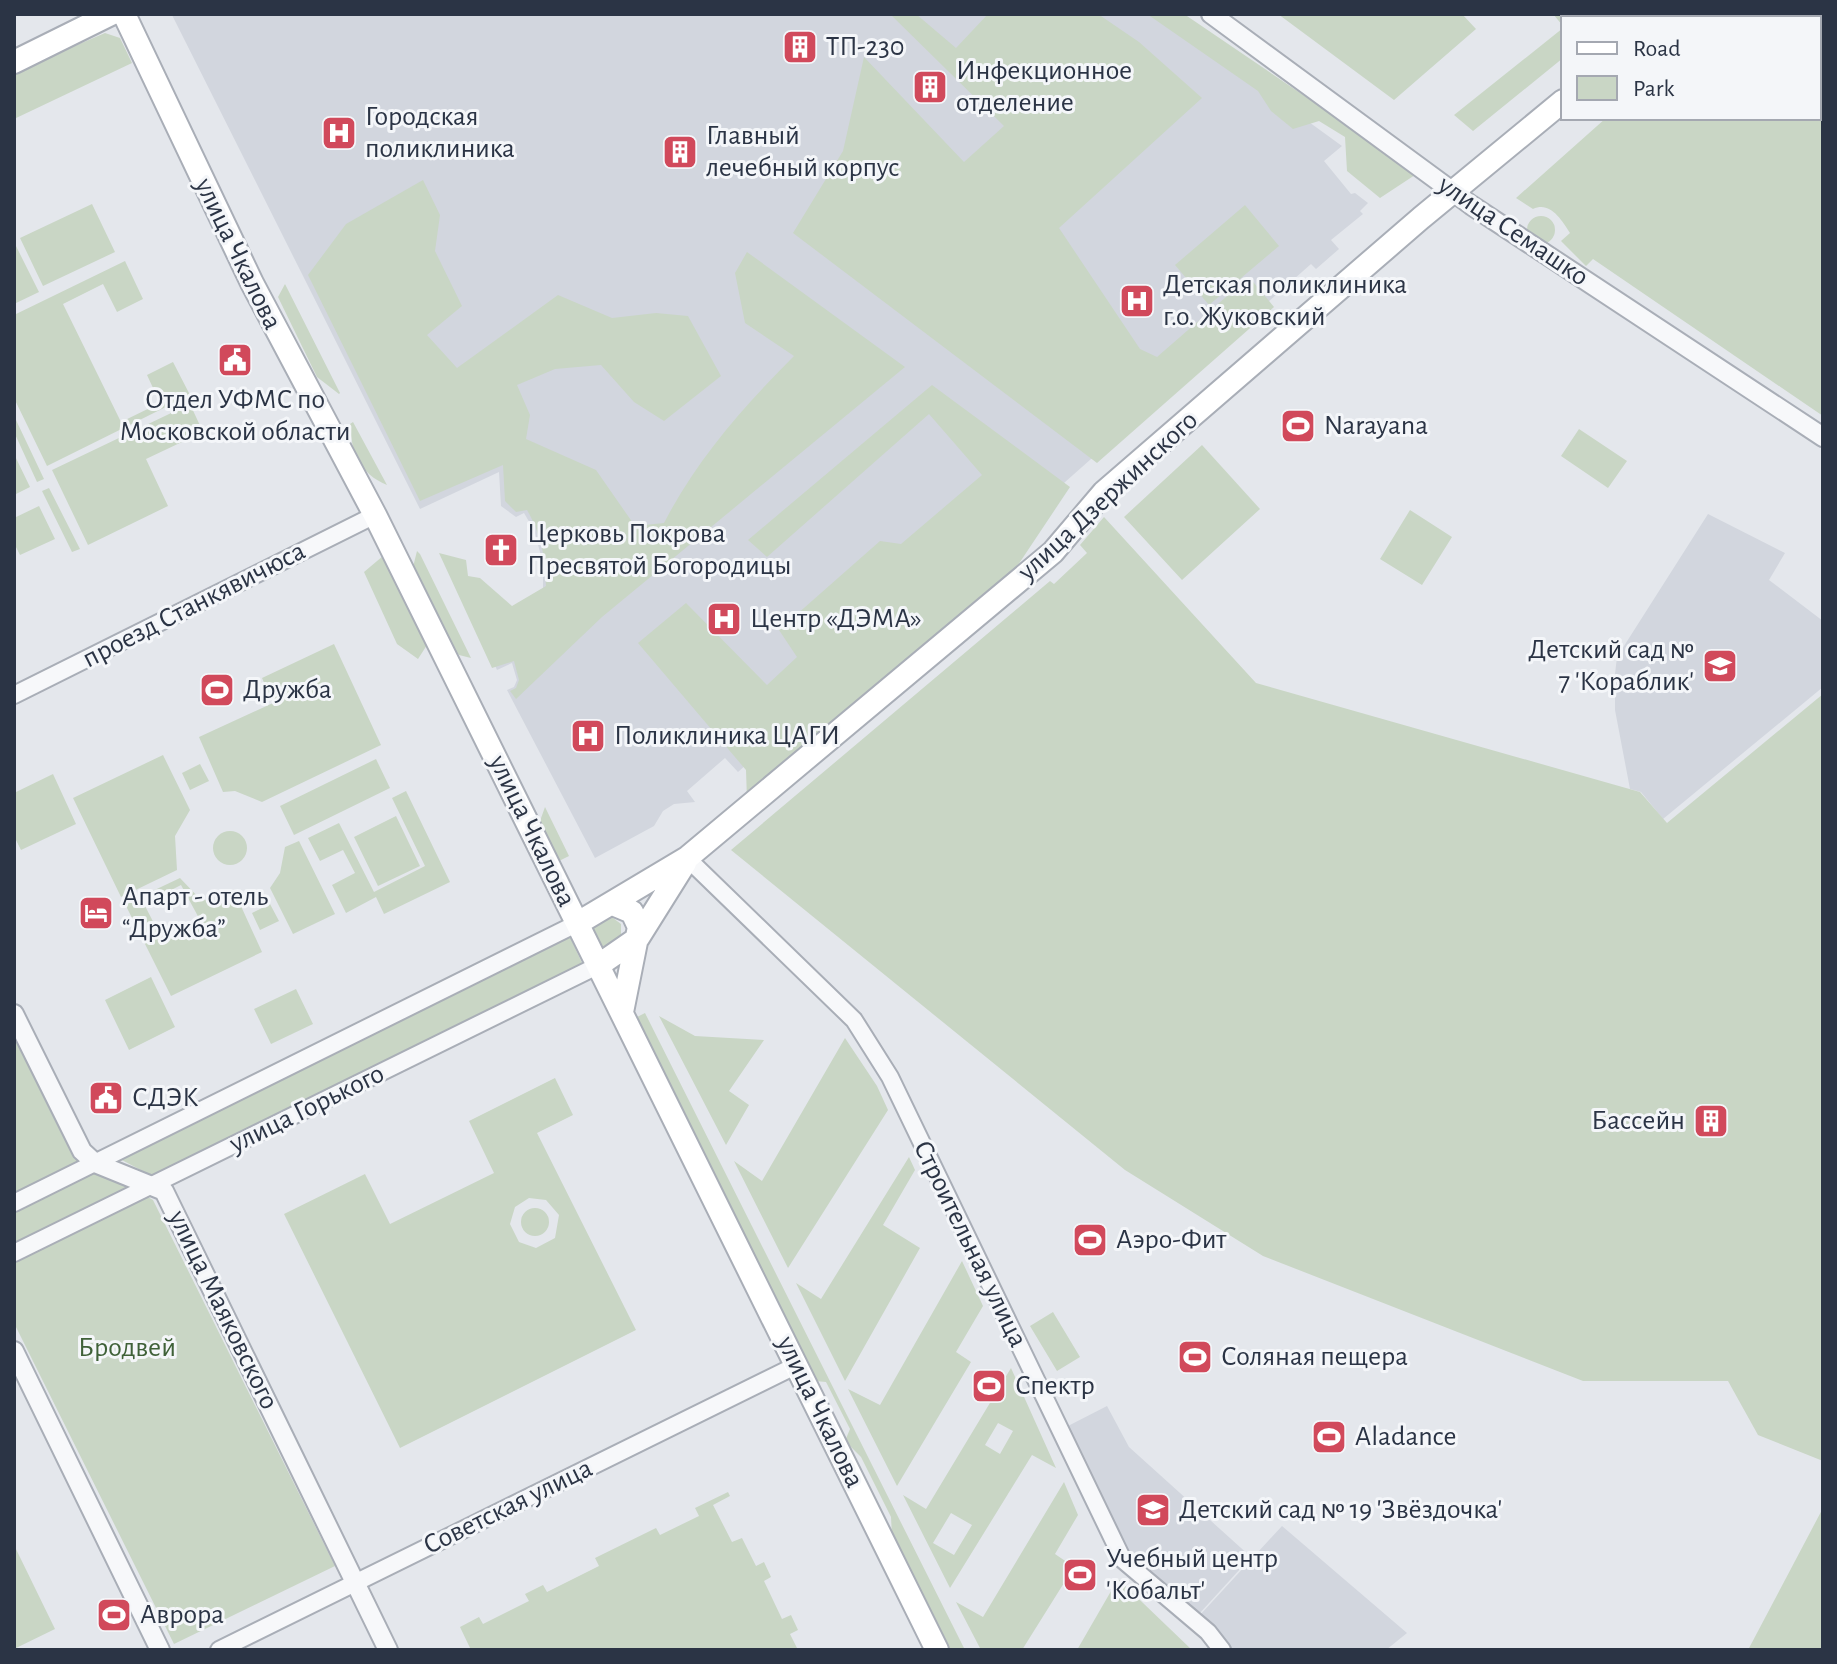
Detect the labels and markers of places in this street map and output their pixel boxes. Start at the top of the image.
building icon: ТП-230 [781,28,819,66]
place label: ТП-230 [826,33,905,61]
place label: Инфекционное отделение [956,57,1132,117]
building icon: Инфекционное отделение [911,68,949,106]
place label: Городская поликлиника [365,103,515,163]
hospital icon: Городская поликлиника [320,114,358,152]
place label: Главный лечебный корпус [706,122,900,182]
building icon: Главный лечебный корпус [661,133,699,171]
place label: Детская поликлиника г.о. Жуковский [1163,271,1407,331]
hospital icon: Детская поликлиника г.о. Жуковский [1118,282,1156,320]
public building icon: Отдел УФМС по Московской области [216,341,254,379]
place label: Отдел УФМС по Московской области [119,386,351,446]
sports icon: Narayana [1279,407,1317,445]
place label: Narayana [1324,412,1428,440]
place label: Церковь Покрова Пресвятой Богородицы [527,520,792,580]
church icon: Церковь Покрова Пресвятой Богородицы [482,531,520,569]
hospital icon: Центр «ДЭМА» [705,600,743,638]
place label: Центр «ДЭМА» [750,605,922,633]
place label: Детский сад № 7 'Кораблик' [1528,636,1694,696]
school or university icon: Детский сад № 7 'Кораблик' [1701,647,1739,685]
sports icon: Дружба [198,671,236,709]
place label: Дружба [243,676,332,704]
hospital icon: Поликлиника ЦАГИ [569,717,607,755]
place label: Поликлиника ЦАГИ [614,722,840,750]
place label: Апарт - отель “Дружба” [122,883,268,943]
hotel icon: Апарт - отель “Дружба” [77,894,115,932]
public building icon: СДЭК [87,1079,125,1117]
place label: СДЭК [132,1084,199,1112]
building icon: Бассейн [1692,1102,1730,1140]
place label: Бассейн [1591,1107,1685,1135]
sports icon: Аэро-Фит [1071,1221,1109,1259]
place label: Аэро-Фит [1116,1226,1227,1254]
sports icon: Соляная пещера [1176,1338,1214,1376]
place label: Соляная пещера [1221,1343,1408,1371]
sports icon: Спектр [970,1367,1008,1405]
place label: Спектр [1015,1372,1095,1400]
sports icon: Aladance [1310,1418,1348,1456]
place label: Aladance [1355,1423,1456,1451]
school or university icon: Детский сад № 19 'Звёздочка' [1134,1491,1172,1529]
place label: Детский сад № 19 'Звёздочка' [1179,1496,1502,1524]
place label: Учебный центр 'Кобальт' [1106,1545,1278,1605]
sports icon: Учебный центр 'Кобальт' [1061,1556,1099,1594]
sports icon: Аврора [95,1596,133,1634]
place label: Аврора [140,1601,224,1629]

